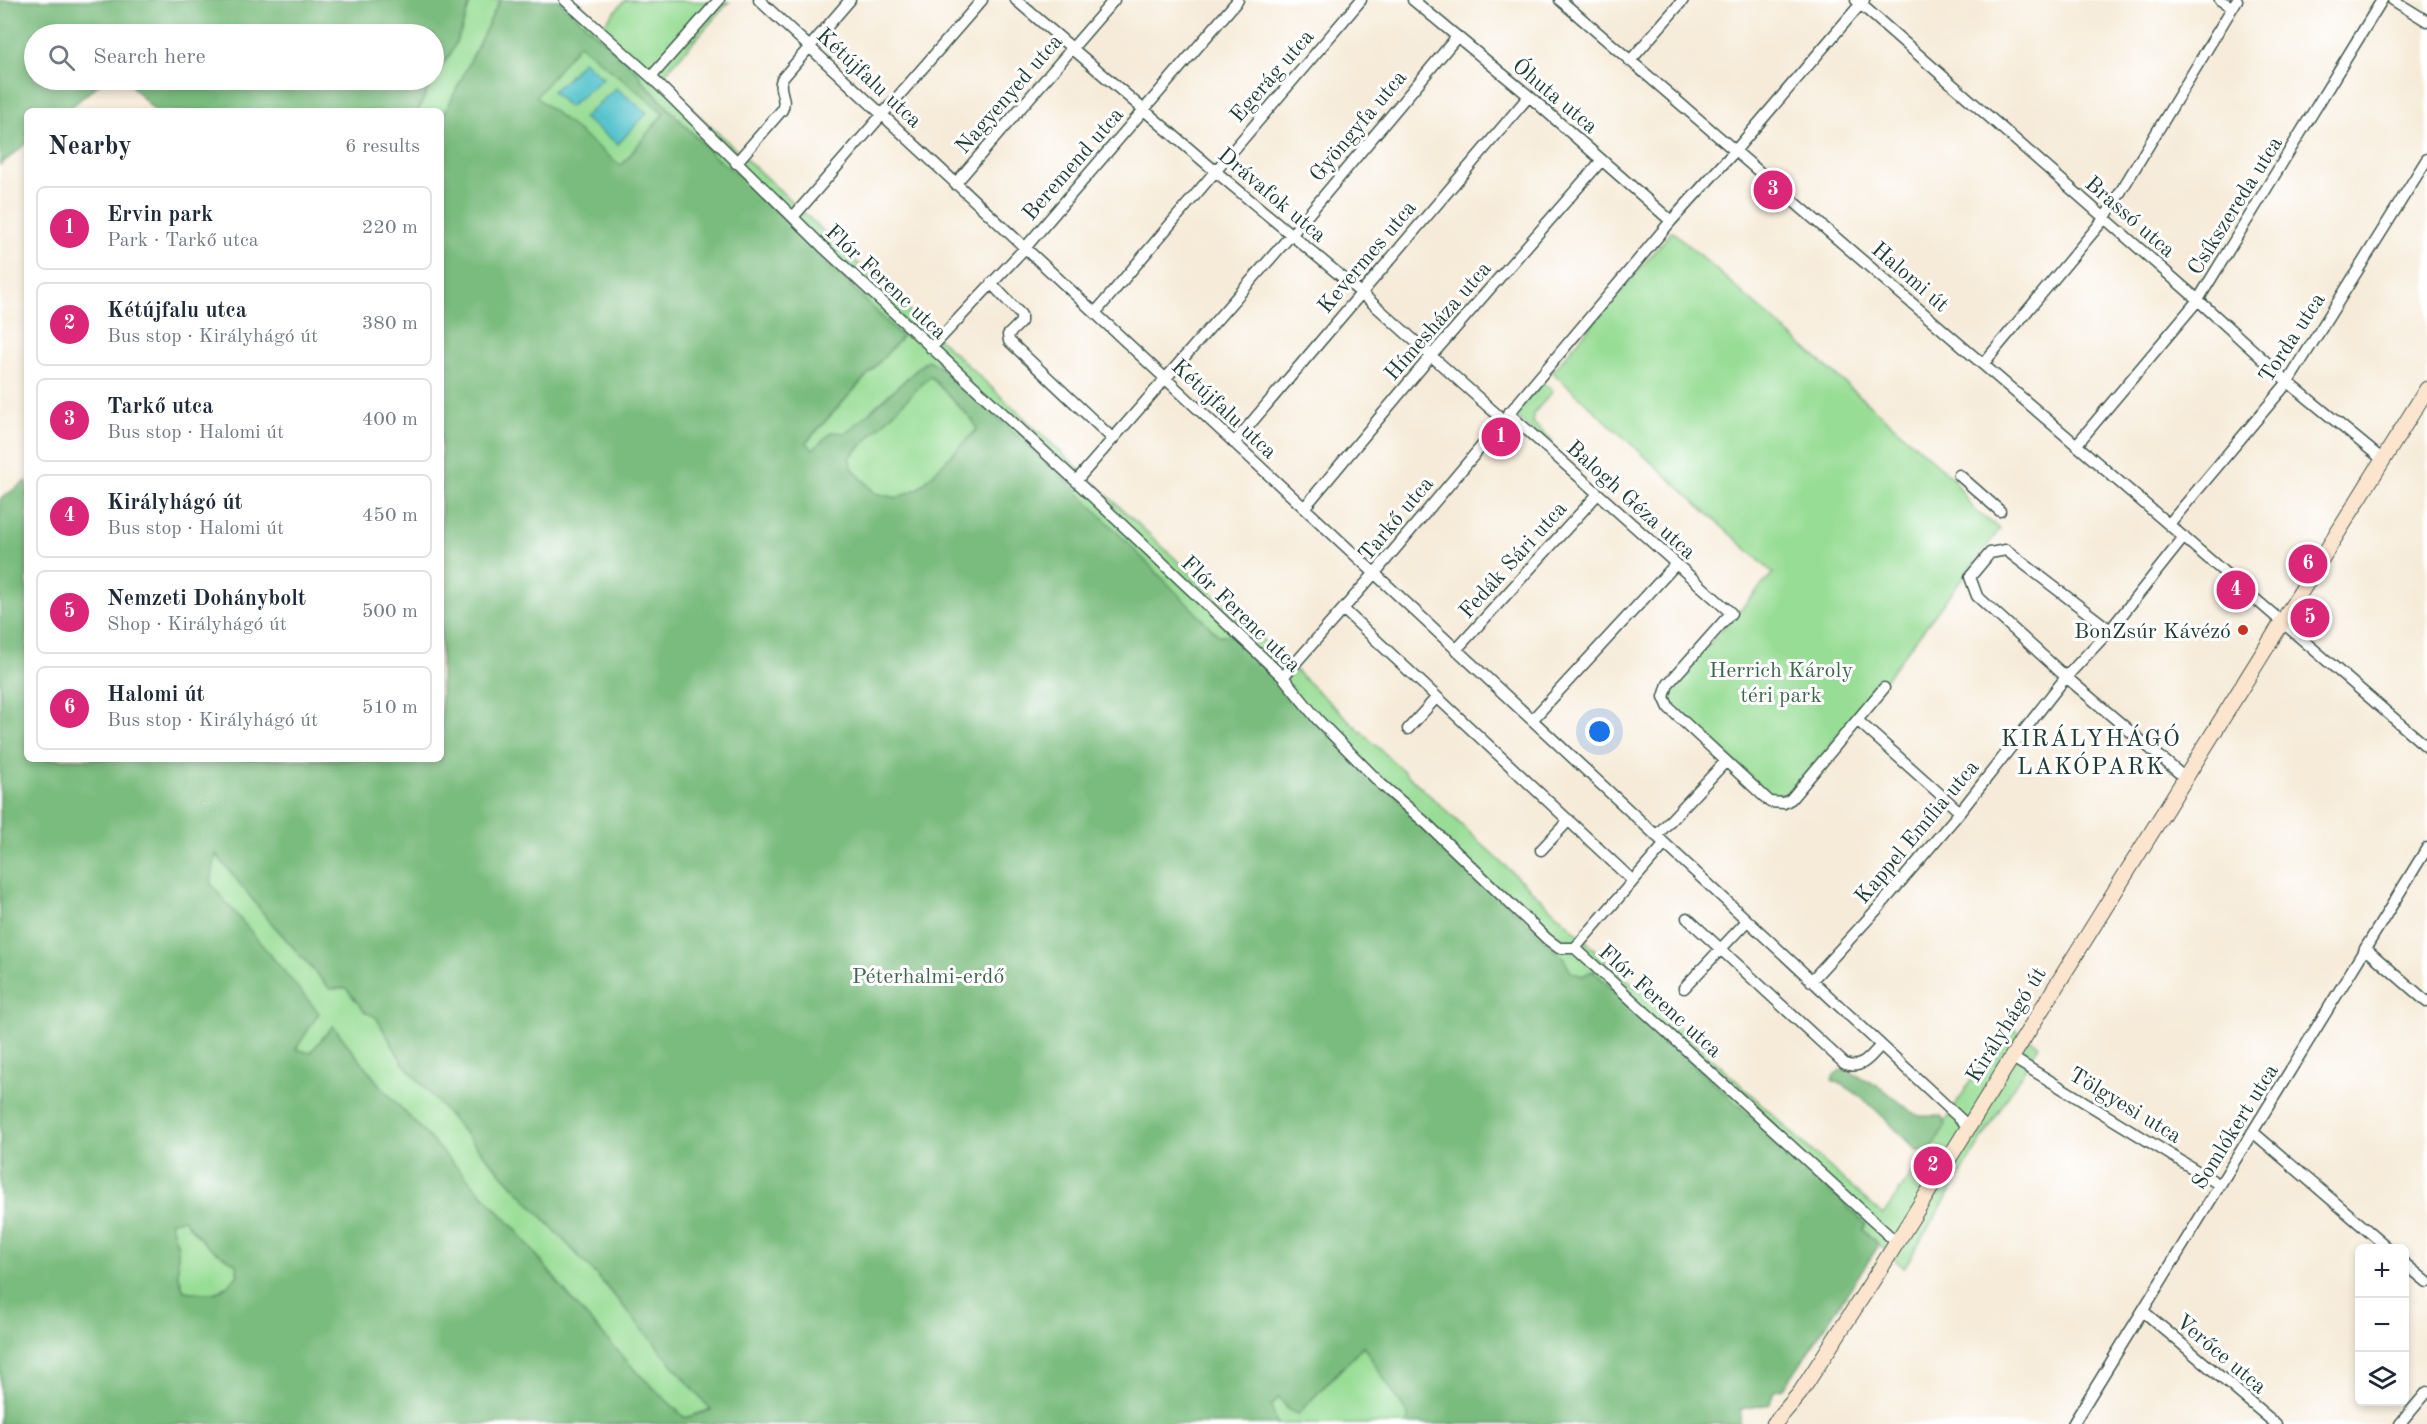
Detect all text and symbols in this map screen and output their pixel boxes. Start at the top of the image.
search box [24,24,444,90]
street label: Kétújfalu utca [812,24,926,133]
street label: Egerág utca [1226,26,1319,127]
street label: Nagyenyed utca [952,30,1067,158]
icon: search [45,41,78,74]
text: Search here [93,46,206,68]
street label: Óhuta utca [1508,52,1604,138]
street label: Gyöngyfa utca [1306,66,1411,186]
street label: Beremend utca [1019,104,1128,225]
street label: Csíkszereda utca [2184,133,2287,279]
text: Nearby [48,134,132,160]
text: 6 results [345,137,420,157]
street label: Drávafok utca [1213,144,1330,247]
pin: 3 [1754,168,1792,213]
street label: Brassó utca [2081,173,2179,262]
street label: Kevermes utca [1314,197,1421,318]
text: Ervin park [107,204,213,226]
text: 1 [64,218,75,238]
text: 220 m [362,218,418,238]
street label: Flór Ferenc utca [821,221,951,344]
text: Park · Tarkő utca [107,231,259,251]
street label: Halomi út [1867,238,1952,317]
street label: Hímesháza utca [1381,257,1496,385]
street label: Torda utca [2256,289,2330,387]
text: Kétújfalu utca [107,300,247,322]
text: 2 [64,314,75,334]
text: 380 m [362,314,418,334]
text: Bus stop · Királyhágó út [107,327,318,347]
street label: Kétújfalu utca [1167,355,1281,464]
text: Tarkő utca [107,396,213,418]
text: 3 [64,410,75,430]
text: 400 m [362,410,418,430]
pin: 1 [1482,414,1520,460]
text: Bus stop · Halomi út [107,423,284,443]
street label: Balogh Géza utca [1562,437,1700,564]
street label: Tarkő utca [1355,473,1438,566]
text: Királyhágó út [107,492,243,514]
street label: Fedák Sári utca [1455,498,1572,623]
text: 4 [64,506,75,526]
text: 450 m [362,506,418,526]
text: Bus stop · Halomi út [107,519,284,539]
pin: 6 [2288,542,2328,586]
street label: Flór Ferenc utca [1177,552,1305,677]
pin: 4 [2216,568,2256,612]
text: Nemzeti Dohánybolt [107,588,306,610]
pin: 5 [2290,596,2330,640]
text: 5 [64,602,75,622]
text: 500 m [362,602,418,622]
text: Shop · Királyhágó út [107,615,287,635]
place label: BonZsúr Kávézó [2074,621,2231,643]
marker: BonZsúr Kávézó [2236,623,2250,637]
park label: Herrich Károly téri park [1709,660,1853,707]
text: Halomi út [107,684,205,706]
text: 6 [64,698,75,718]
text: 510 m [362,698,418,718]
text: Bus stop · Királyhágó út [107,711,318,731]
your location [1585,717,1614,746]
district label: KIRÁLYHÁGÓ LAKÓPARK [2001,723,2181,780]
street label: Kappel Emília utca [1851,756,1984,908]
street label: Flór Ferenc utca [1594,941,1725,1062]
street label: Királyhágó út [1963,964,2051,1087]
park label: Péterhalmi-erdő [852,966,1004,988]
street label: Somlókert utca [2188,1060,2283,1194]
street label: Tölgyesi utca [2065,1064,2185,1148]
pin: 2 [1914,1144,1952,1188]
map controls [2355,1244,2409,1406]
button: + [2355,1244,2409,1298]
button: − [2355,1298,2409,1352]
street label: Verőce utca [2171,1311,2270,1399]
button: layers [2355,1352,2409,1406]

